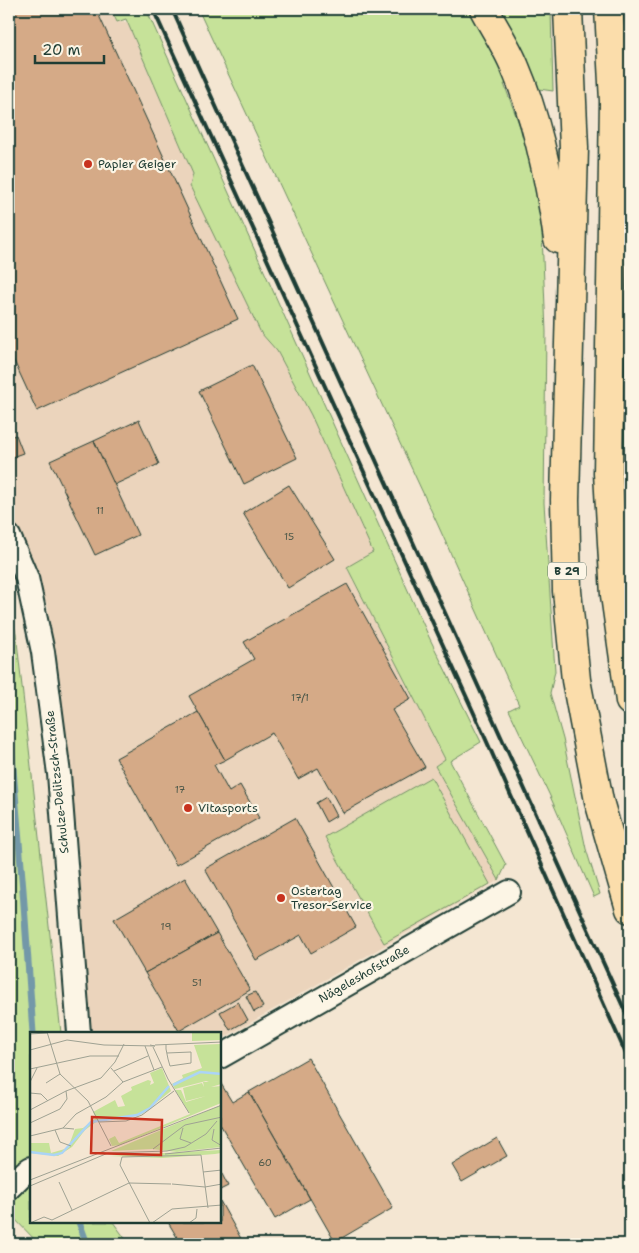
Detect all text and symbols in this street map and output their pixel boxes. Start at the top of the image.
scale bar [35,32,104,64]
text: 20 m [42,40,81,60]
place label: Papier Geiger [98,156,177,172]
marker: Papier Geiger [82,158,94,170]
house number: 11 [96,504,104,517]
house number: 15 [284,530,294,543]
road number: B 29 [548,562,586,580]
house number: 17/1 [291,691,309,704]
street label: Schulze-Delitzsch-Straße [41,709,72,854]
house number: 17 [175,783,185,796]
place label: Vitasports [198,800,258,816]
marker: Vitasports [182,802,194,814]
place label: Ostertag Tresor-Service [291,883,372,913]
marker: Ostertag Tresor-Service [275,892,287,904]
house number: 19 [161,920,171,933]
street label: Nägeleshofstraße [316,941,413,1007]
house number: 51 [192,976,202,989]
inset map [30,1032,221,1223]
house number: 60 [258,1156,272,1169]

